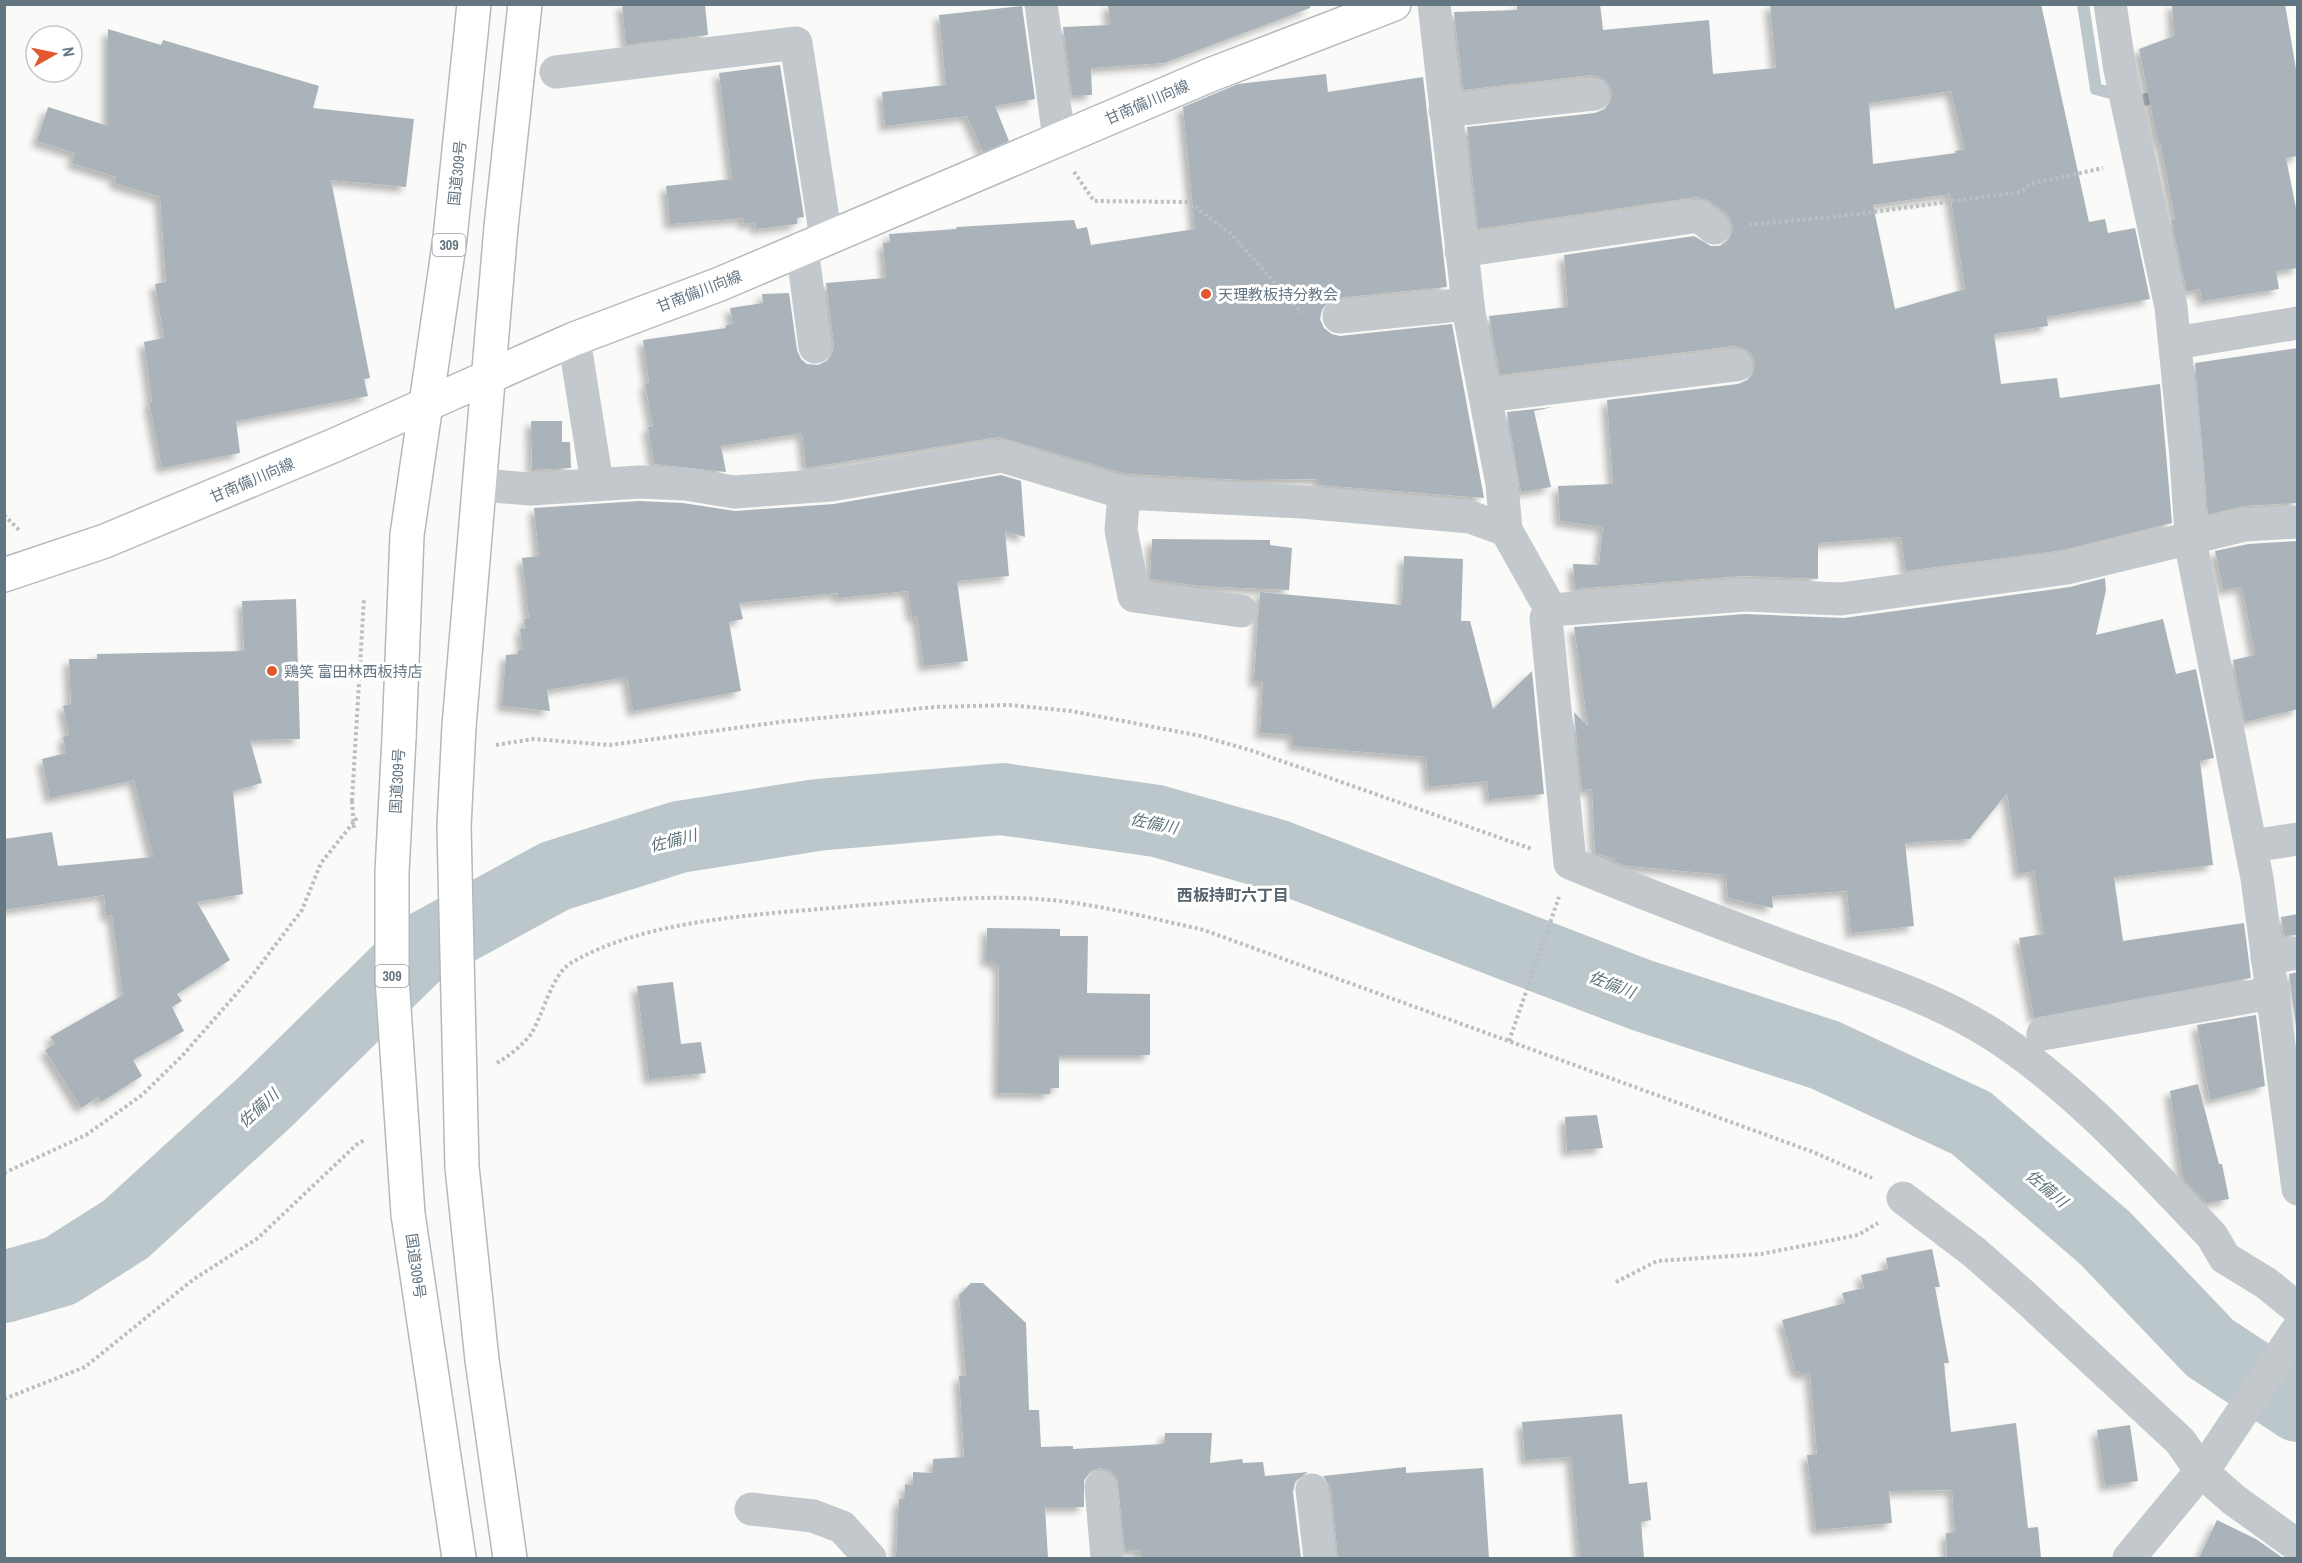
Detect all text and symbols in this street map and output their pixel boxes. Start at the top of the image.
north arrow [24,24,84,84]
text: N [57,45,80,58]
street label: 甘南備川向線 [1101,75,1193,129]
street label: 国道309号 [443,139,471,207]
road number: 309 [432,234,466,256]
street label: 甘南備川向線 [653,265,745,317]
place label: 天理教板持分教会 [1218,284,1338,305]
marker: 天理教板持分教会 [1199,287,1213,301]
street label: 甘南備川向線 [206,453,298,507]
place label: 鶏笑 富田林西板持店 [284,661,422,682]
marker: 鶏笑 富田林西板持店 [265,664,279,678]
street label: 国道309号 [385,748,409,814]
water label: 佐備川 [1128,807,1182,839]
water label: 佐備川 [647,823,701,856]
district label: 西板持町六丁目 [1177,884,1289,906]
road number: 309 [376,965,408,987]
water label: 佐備川 [1586,965,1640,1004]
water label: 佐備川 [233,1082,285,1132]
water label: 佐備川 [2022,1164,2074,1213]
street label: 国道309号 [401,1232,431,1300]

